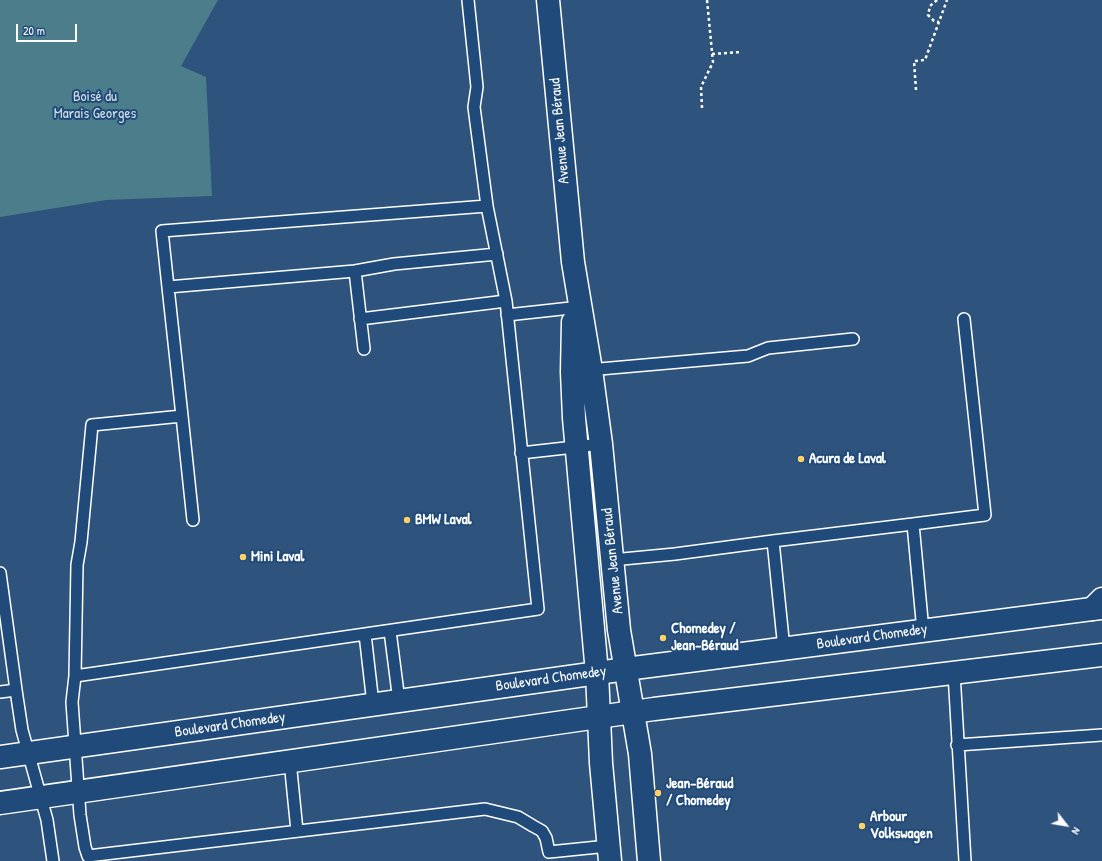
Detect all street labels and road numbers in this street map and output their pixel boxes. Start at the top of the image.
street label: Avenue Jean Béraud [546,77,574,185]
street label: Avenue Jean Béraud [598,507,628,615]
street label: Boulevard Chomedey [816,620,928,654]
street label: Boulevard Chomedey [495,662,607,696]
street label: Boulevard Chomedey [174,708,286,742]

